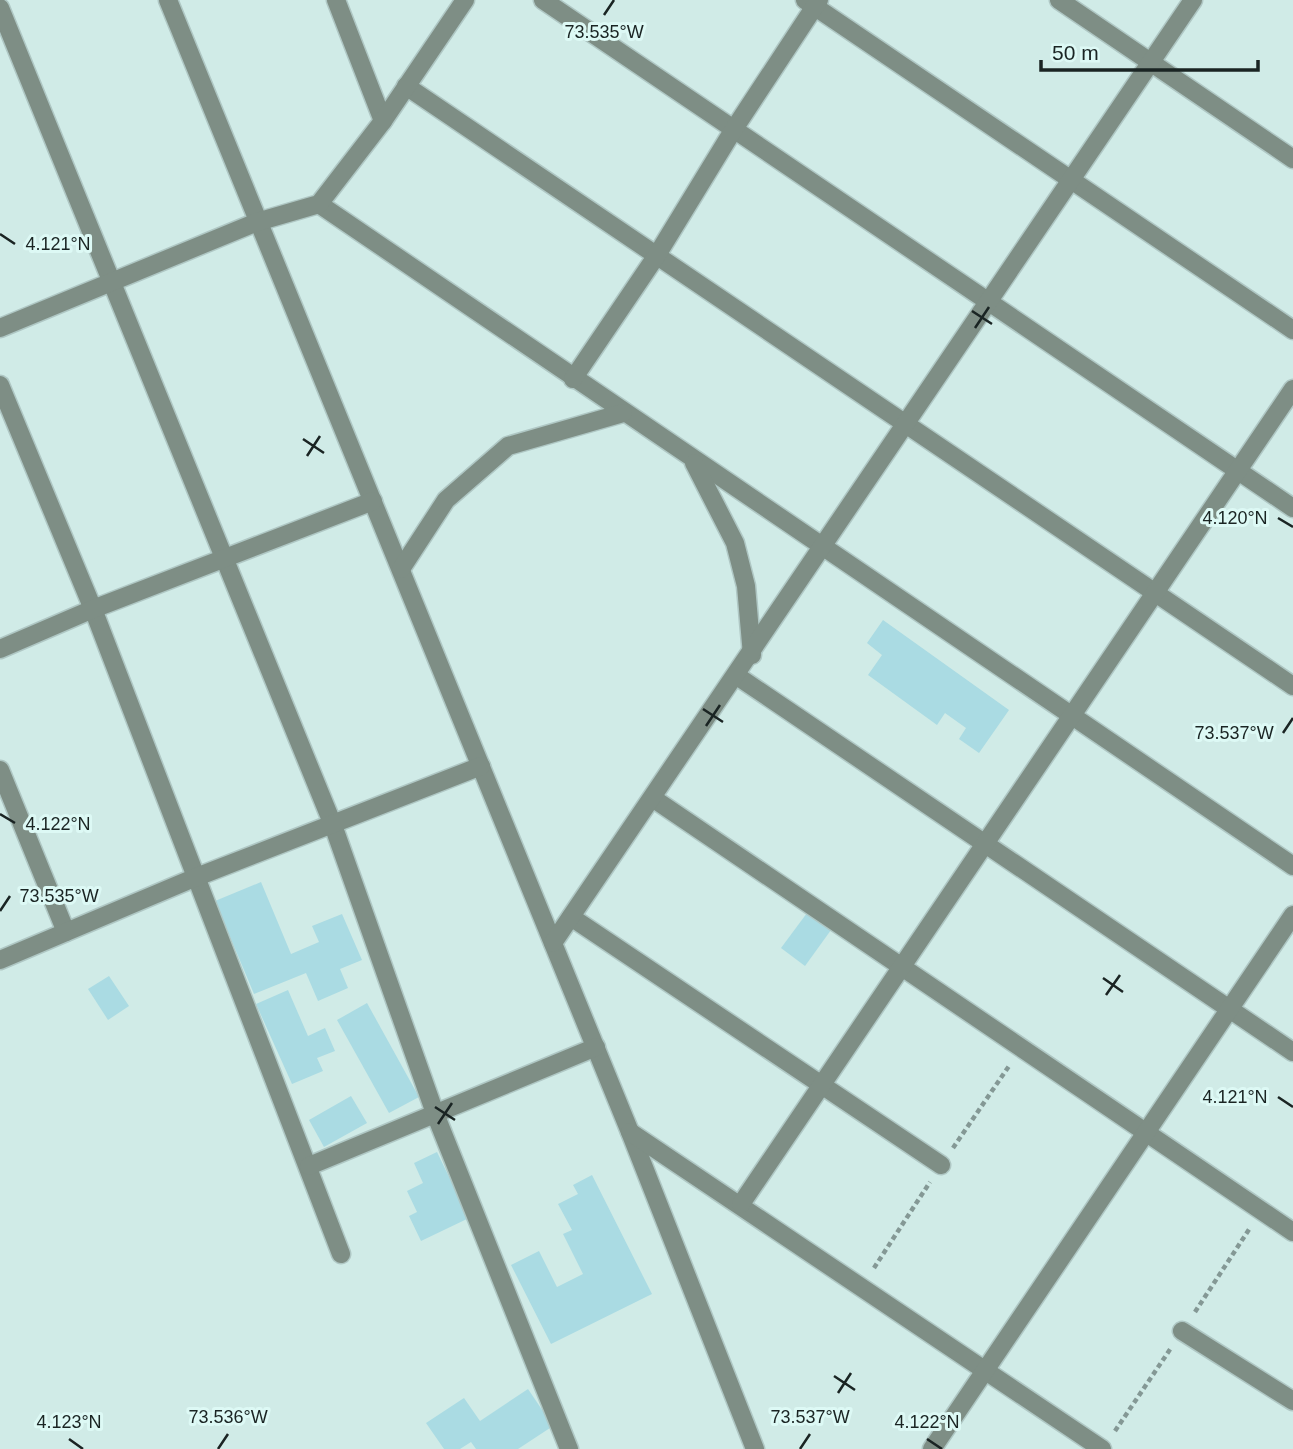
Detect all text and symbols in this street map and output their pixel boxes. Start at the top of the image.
text: 73.535°W [564,22,644,42]
scale bar [1041,28,1258,72]
text: 50 m [1052,41,1099,64]
text: 4.121°N [25,234,91,254]
text: 4.120°N [1202,508,1268,528]
text: 73.537°W [1194,723,1274,743]
text: 4.122°N [25,814,91,834]
text: 73.535°W [19,886,99,906]
text: 4.121°N [1202,1087,1268,1107]
text: 73.536°W [188,1407,268,1427]
text: 73.537°W [770,1407,850,1427]
text: 4.123°N [36,1412,102,1432]
text: 4.122°N [894,1412,960,1432]

